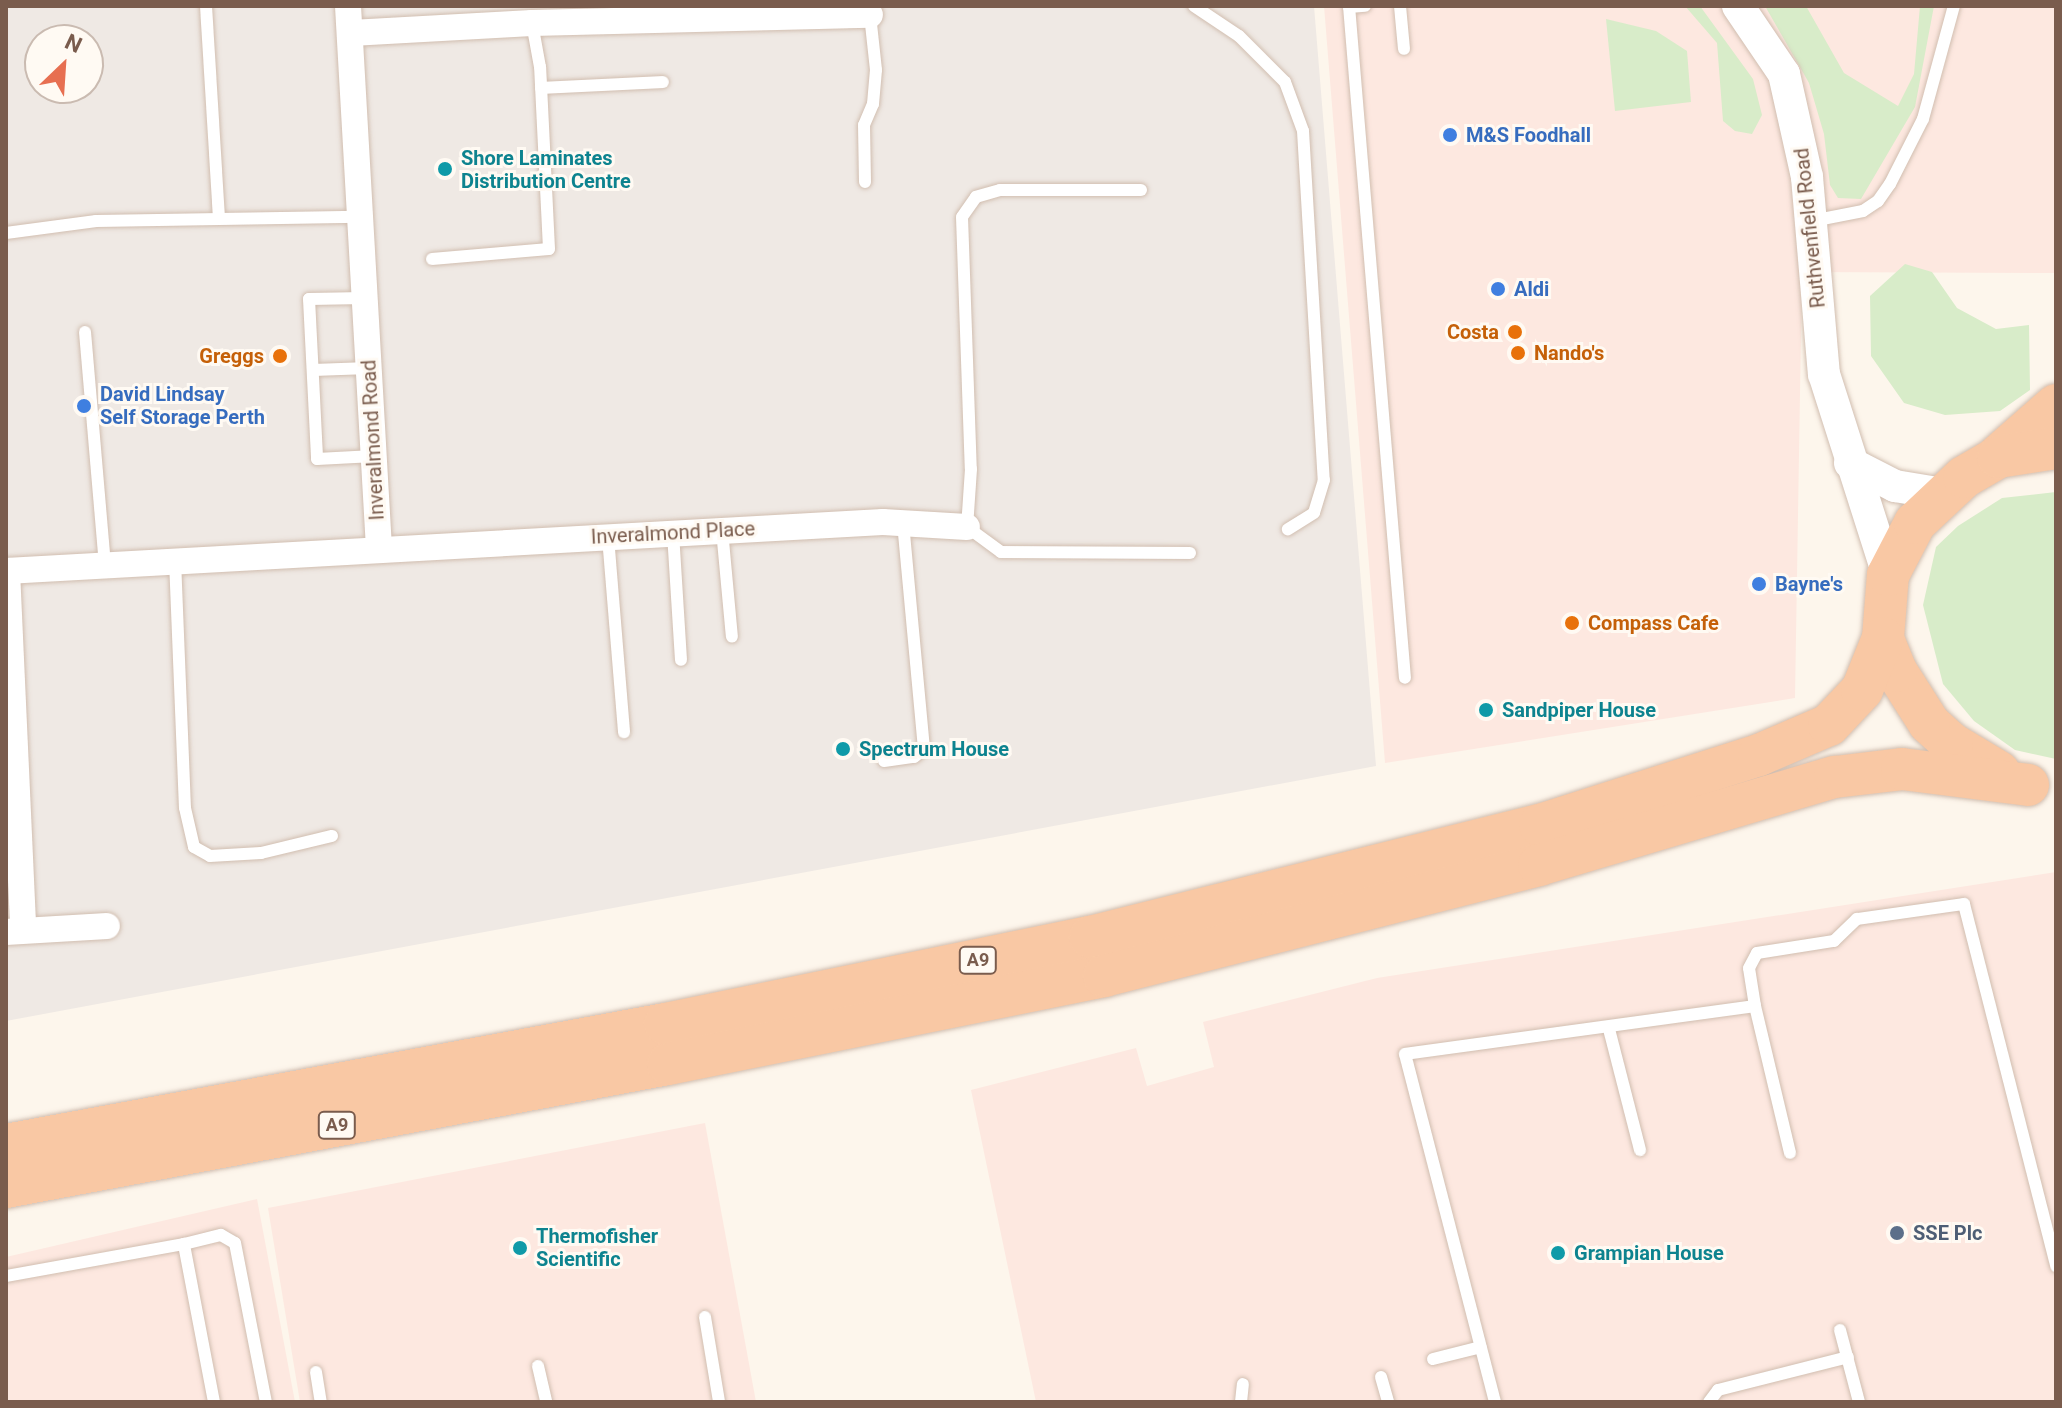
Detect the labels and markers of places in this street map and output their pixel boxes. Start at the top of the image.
place label: M&S Foodhall [1466,123,1591,147]
marker: M&S Foodhall [1441,126,1459,144]
place label: Shore Laminates Distribution Centre [461,146,631,193]
marker: Shore Laminates Distribution Centre [436,160,454,178]
place label: Aldi [1514,277,1549,301]
marker: Aldi [1489,280,1507,298]
place label: Costa [1447,320,1499,344]
marker: Costa [1506,323,1524,341]
place label: Nando's [1534,341,1604,365]
place label: Greggs [199,344,264,368]
marker: Nando's [1509,344,1527,362]
marker: Greggs [271,347,289,365]
place label: David Lindsay Self Storage Perth [100,382,265,429]
marker: David Lindsay Self Storage Perth [75,397,93,415]
place label: Bayne's [1775,572,1843,596]
marker: Bayne's [1750,575,1768,593]
place label: Compass Cafe [1588,611,1719,635]
marker: Compass Cafe [1563,614,1581,632]
place label: Sandpiper House [1502,698,1656,722]
marker: Sandpiper House [1477,701,1495,719]
place label: Spectrum House [859,737,1009,761]
marker: Spectrum House [834,740,852,758]
place label: SSE Plc [1913,1221,1982,1245]
place label: Thermofisher Scientific [536,1224,658,1271]
marker: SSE Plc [1888,1224,1906,1242]
marker: Thermofisher Scientific [511,1239,529,1257]
place label: Grampian House [1574,1241,1724,1265]
marker: Grampian House [1549,1244,1567,1262]

